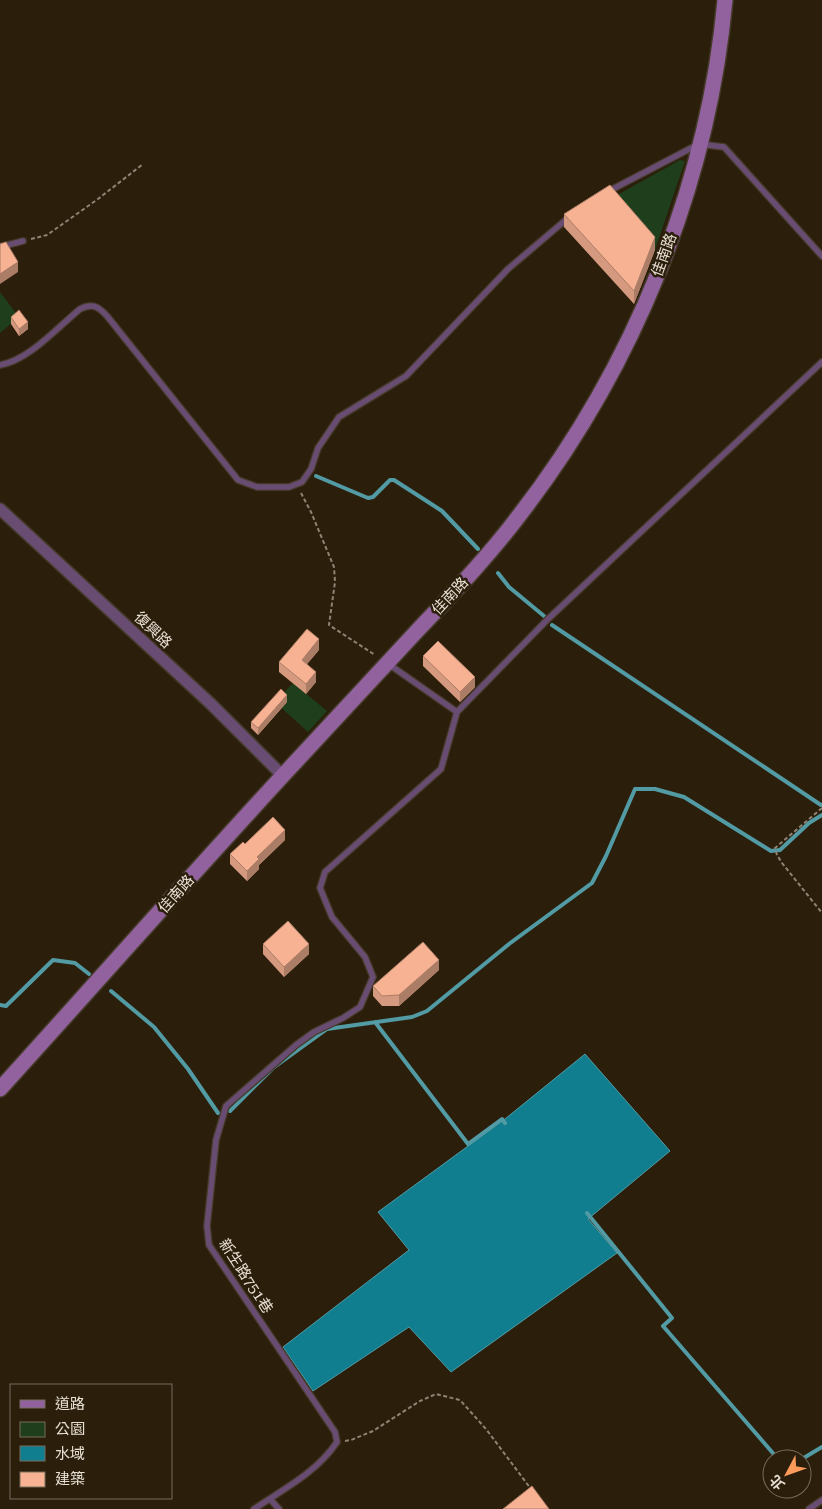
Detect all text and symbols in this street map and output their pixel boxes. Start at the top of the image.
street label: 佳南路 [648,231,680,279]
street label: 佳南路 [428,573,472,619]
street label: 復興路 [130,608,176,652]
street label: 佳南路 [154,871,198,917]
street label: 新生路751巷 [215,1235,277,1317]
legend [10,1384,172,1499]
text: 道路 [55,1395,85,1413]
text: 公園 [55,1420,85,1438]
text: 水域 [55,1445,85,1463]
north arrow [762,1449,812,1499]
text: 建築 [55,1470,85,1488]
text: 北 [767,1472,788,1493]

